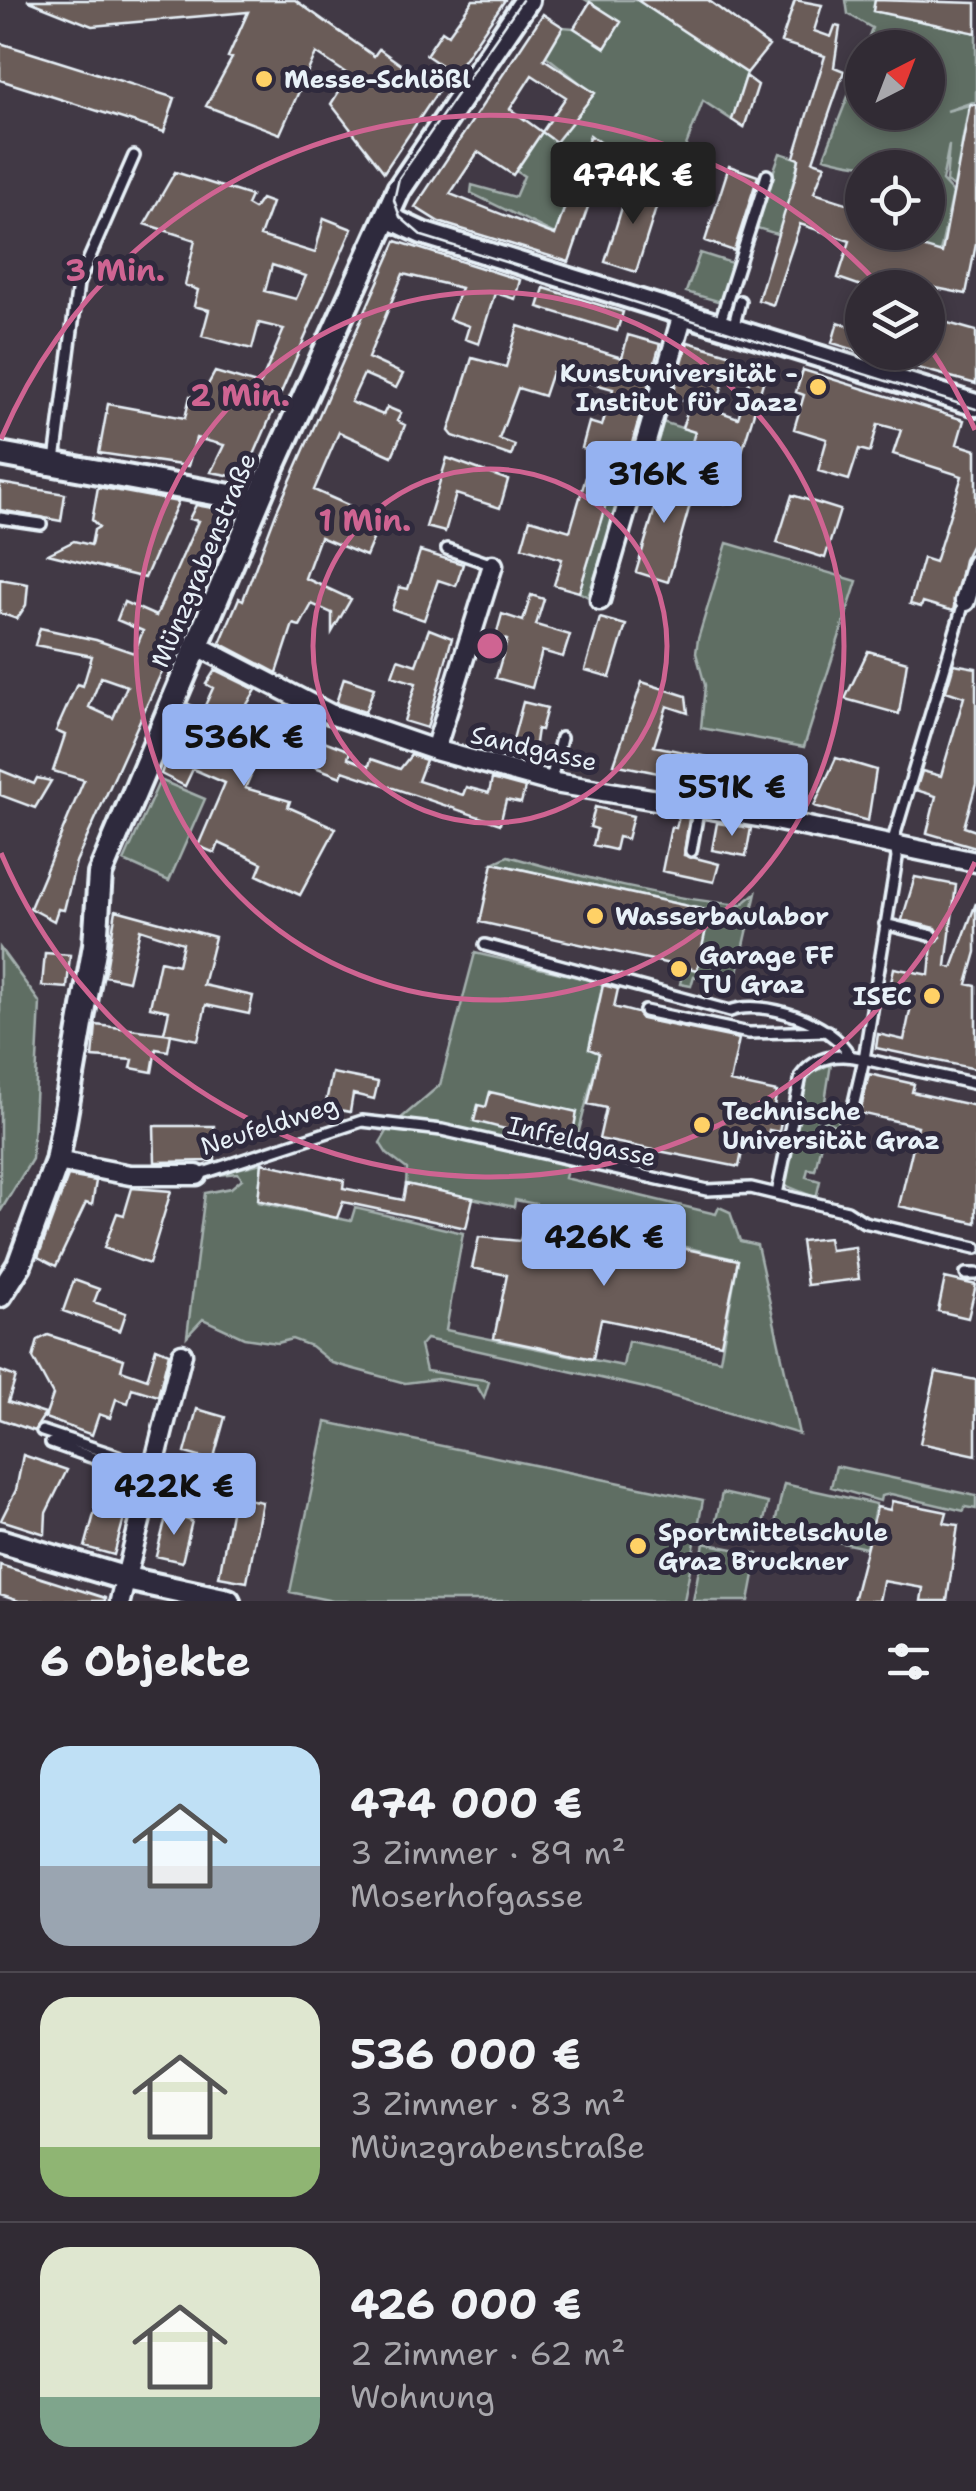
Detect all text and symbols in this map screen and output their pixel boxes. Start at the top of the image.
north arrow [845,30,945,130]
map controls [845,30,945,370]
place label: Messe-Schlößl [284,62,471,96]
marker: Messe-Schlößl [253,68,275,90]
pin: 474K € [552,142,714,227]
button: locate [845,150,945,250]
text: 474K € [573,153,693,196]
text: 3 Min. [65,250,165,291]
button: layers [845,270,945,370]
place label: Kunstuniversität - Institut für Jazz [560,356,798,419]
text: 2 Min. [190,375,290,416]
marker: Kunstuniversität - Institut für Jazz [807,376,829,398]
pin: 316K € [583,441,745,526]
street label: Münzgrabenstraße [142,447,264,673]
text: 316K € [608,452,720,495]
text: 1 Min. [319,500,411,541]
centre of rings [472,628,508,664]
pin: 536K € [163,704,325,789]
text: 536K € [184,715,304,758]
street label: Sandgasse [467,717,601,779]
pin: 551K € [651,754,813,839]
text: 551K € [678,765,786,808]
place label: Wasserbaulabor [615,899,829,933]
marker: Wasserbaulabor [584,905,606,927]
place label: Garage FF TU Graz [699,938,834,1001]
marker: Garage FF TU Graz [668,958,690,980]
place label: ISEC [853,979,912,1013]
marker: ISEC [921,985,943,1007]
street label: Neufeldweg [196,1087,342,1163]
place label: Technische Universität Graz [722,1094,940,1157]
street label: Inffeldgasse [504,1107,660,1175]
marker: Technische Universität Graz [691,1114,713,1136]
pin: 426K € [523,1204,685,1289]
text: 426K € [544,1215,664,1258]
pin: 422K € [93,1453,255,1538]
text: 422K € [114,1464,234,1507]
place label: Sportmittelschule Graz Bruckner [658,1515,888,1578]
marker: Sportmittelschule Graz Bruckner [627,1535,649,1557]
text: 6 Objekte [40,1633,251,1689]
icon: filters [881,1634,936,1689]
text: 474 000 € [350,1775,582,1831]
icon: home [120,1786,240,1906]
text: 3 Zimmer · 89 m² [350,1831,626,1874]
text: Moserhofgasse [350,1874,584,1917]
text: 536 000 € [350,2026,581,2082]
icon: home [120,2037,240,2157]
text: 3 Zimmer · 83 m² [350,2082,626,2125]
text: Münzgrabenstraße [350,2125,645,2168]
text: 426 000 € [350,2276,582,2332]
icon: home [120,2287,240,2407]
text: 2 Zimmer · 62 m² [350,2332,626,2375]
text: Wohnung [350,2375,495,2418]

